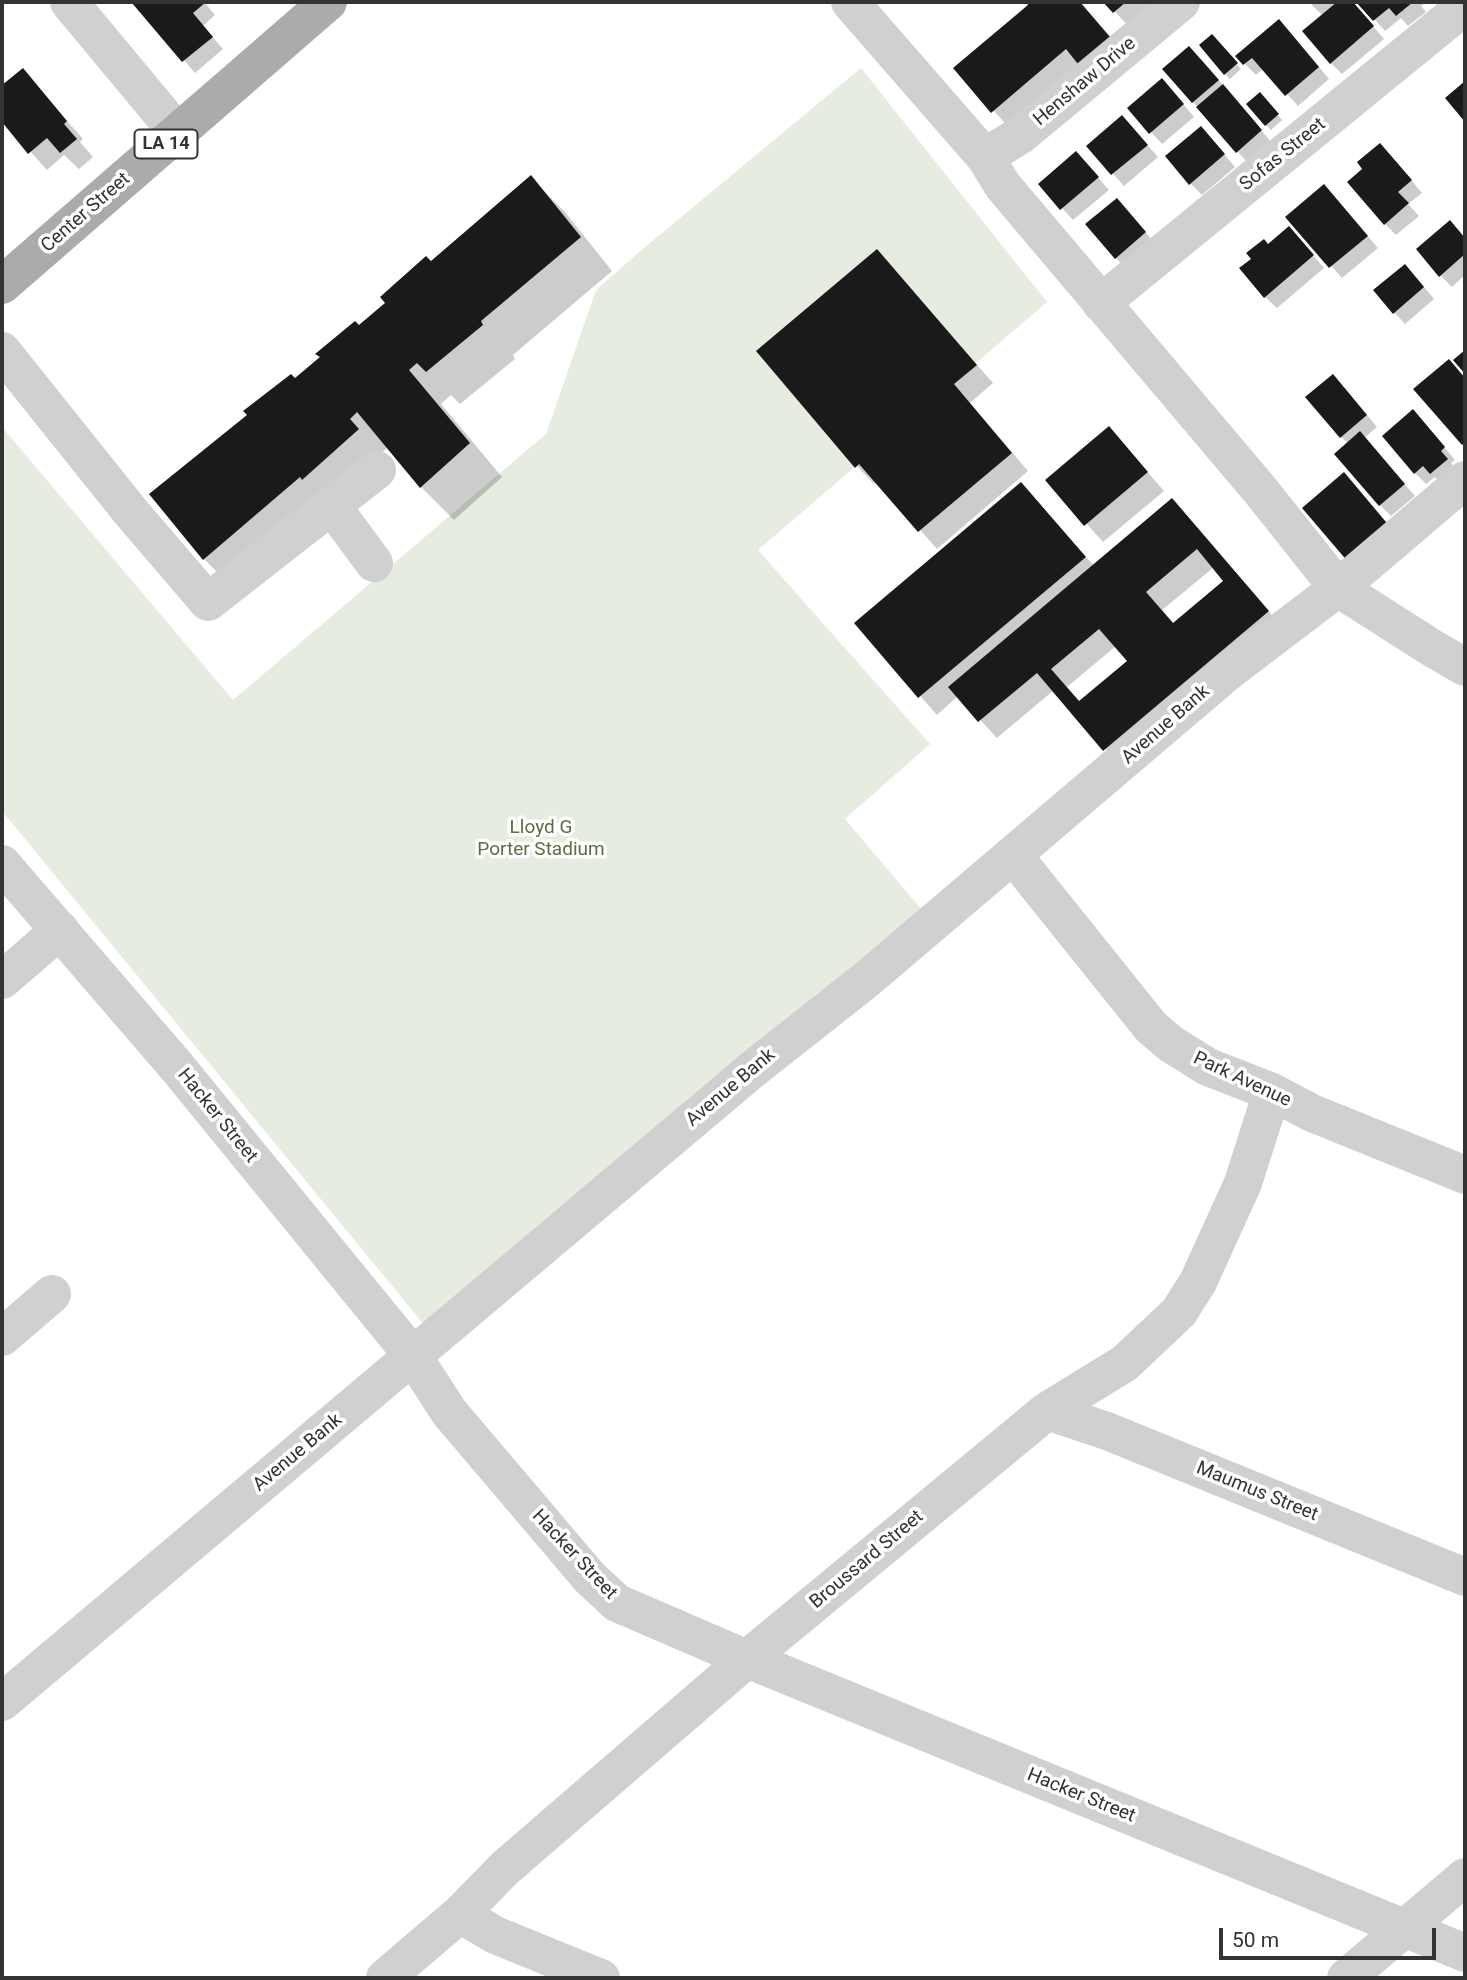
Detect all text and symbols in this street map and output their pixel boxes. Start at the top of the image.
street label: Henshaw Drive [1029,33,1141,131]
street label: Sofas Street [1236,114,1330,196]
road number: LA 14 [134,130,198,159]
street label: Center Street [37,168,135,258]
street label: Avenue Bank [1117,681,1215,769]
park label: Lloyd G Porter Stadium [477,817,605,861]
street label: Avenue Bank [682,1044,780,1132]
street label: Park Avenue [1190,1047,1294,1113]
street label: Hacker Street [172,1064,262,1168]
street label: Avenue Bank [249,1409,347,1497]
street label: Maumus Street [1193,1457,1321,1527]
street label: Hacker Street [527,1505,621,1605]
street label: Broussard Street [806,1506,928,1614]
street label: Hacker Street [1024,1764,1138,1828]
scale bar [1222,1913,1439,1957]
text: 50 m [1232,1928,1279,1952]

